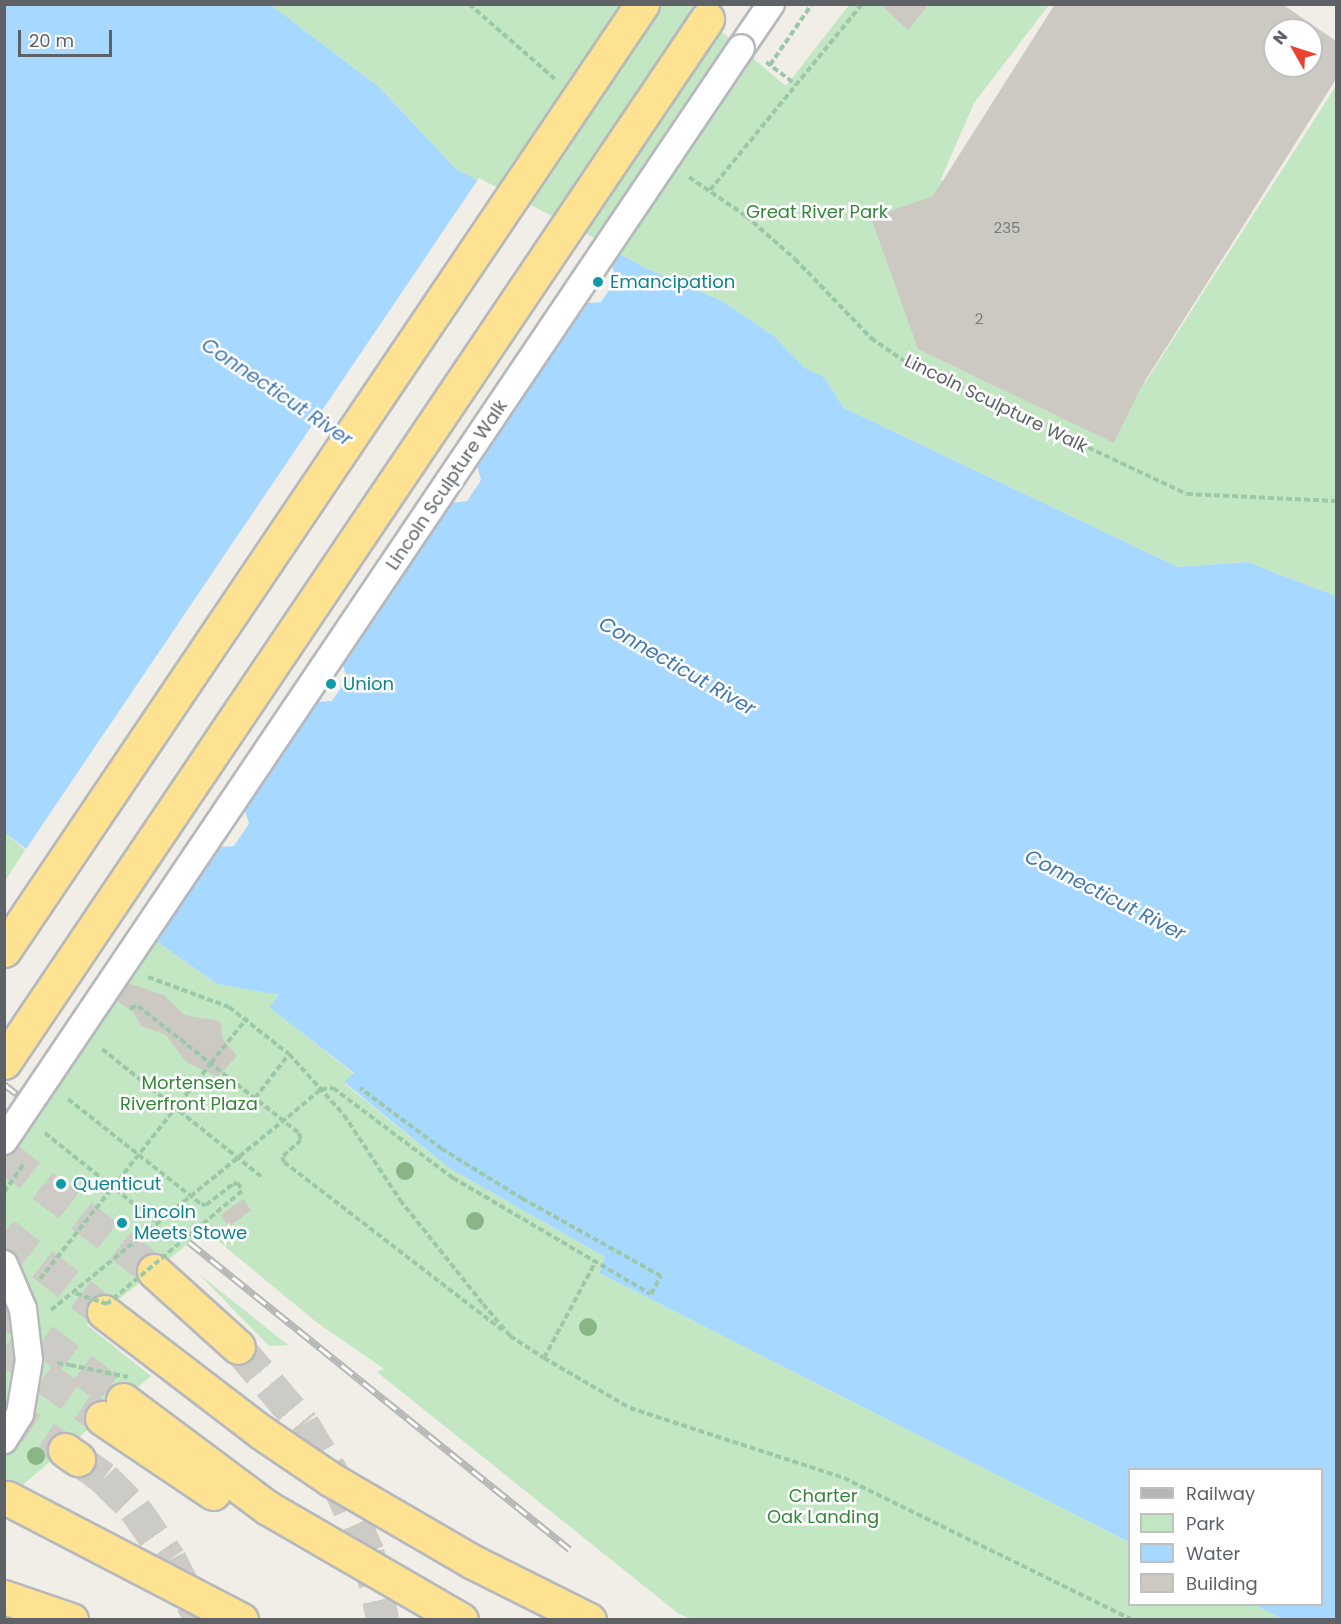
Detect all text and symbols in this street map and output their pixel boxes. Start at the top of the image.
scale bar [21,18,116,56]
north arrow [1263,18,1323,78]
text: N [1267,26,1293,50]
text: 20 m [29,28,74,53]
park label: Great River Park [746,201,888,223]
house number: 235 [994,219,1020,237]
place label: Emancipation [610,271,735,293]
marker: Emancipation [591,275,605,289]
house number: 2 [975,310,983,328]
water label: Connecticut River [197,333,357,451]
street label: Lincoln Sculpture Walk [901,350,1091,458]
street label: Lincoln Sculpture Walk [382,396,512,574]
water label: Connecticut River [594,611,760,721]
place label: Union [343,673,394,695]
marker: Union [324,677,338,691]
water label: Connecticut River [1021,844,1189,946]
park label: Mortensen Riverfront Plaza [120,1073,258,1116]
place label: Quenticut [73,1173,161,1195]
marker: Quenticut [54,1177,68,1191]
place label: Lincoln Meets Stowe [134,1202,247,1244]
marker: Lincoln Meets Stowe [115,1216,129,1230]
legend [1128,1468,1323,1606]
text: Railway [1186,1481,1255,1506]
park label: Charter Oak Landing [767,1486,879,1528]
text: Park [1186,1511,1225,1536]
text: Water [1186,1541,1240,1566]
text: Building [1186,1571,1258,1596]

